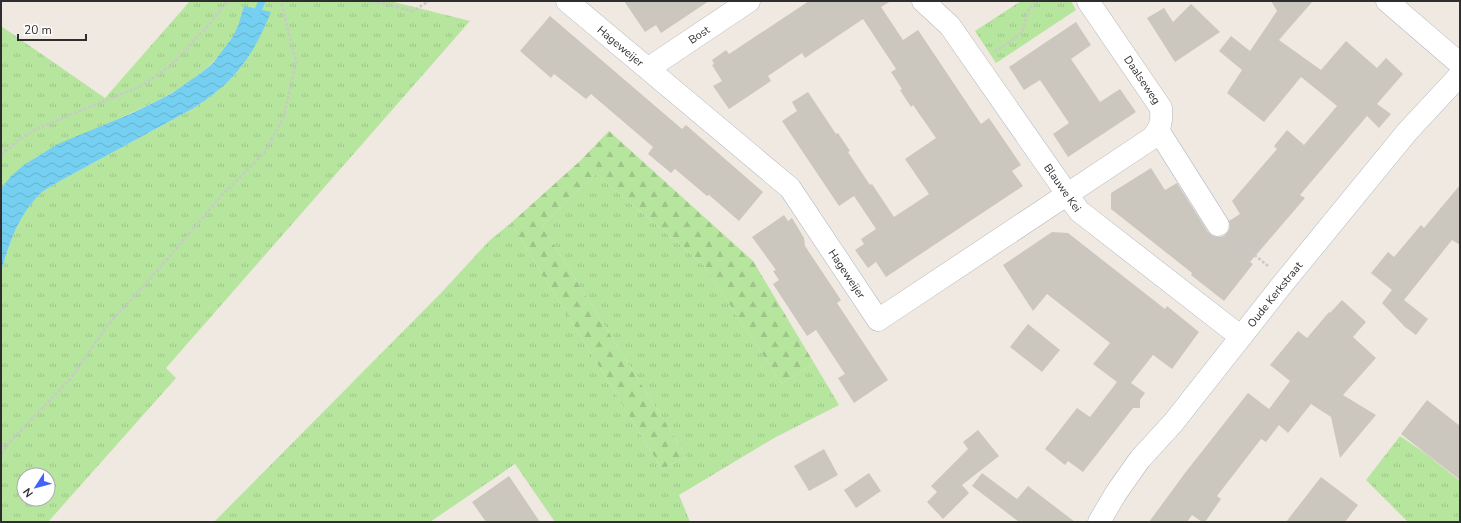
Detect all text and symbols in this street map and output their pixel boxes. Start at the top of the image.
scale bar [18,16,86,42]
text: 20 m [24,22,52,38]
street label: Hageweijer [594,22,647,70]
street label: Bost [685,22,713,47]
street label: Daalseweg [1120,53,1164,107]
street label: Blauwe Kei [1041,161,1085,215]
street label: Hageweijer [825,246,869,301]
street label: Oude Kerkstraat [1244,258,1306,330]
north arrow [16,467,56,507]
text: N [20,485,37,500]

